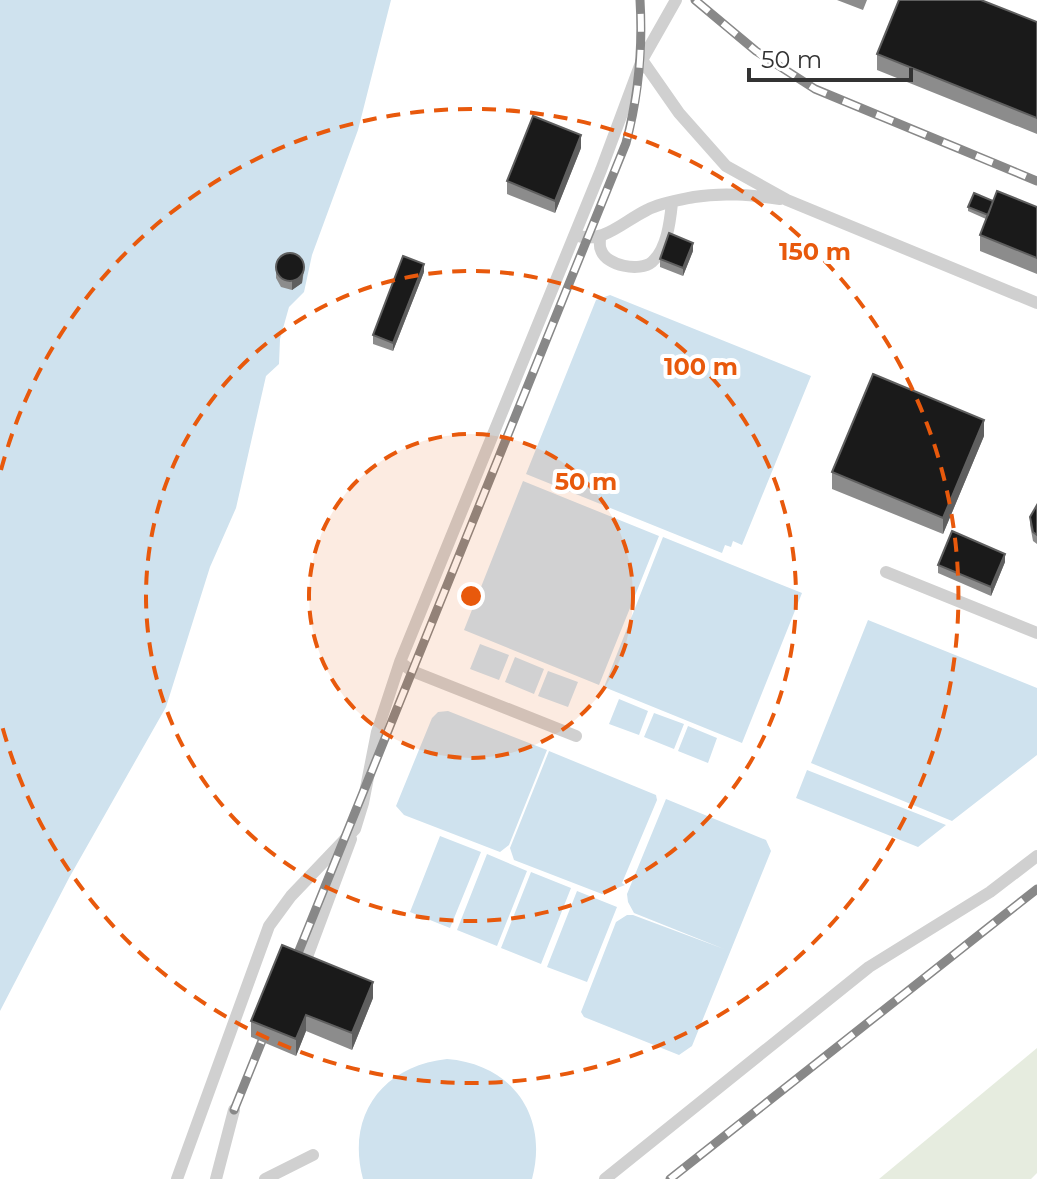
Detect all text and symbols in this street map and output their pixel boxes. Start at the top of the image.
scale bar [749,32,911,82]
text: 50 m [761,45,822,74]
text: 150 m [779,237,851,266]
text: 100 m [664,352,738,381]
text: 50 m [555,467,617,496]
centre of rings [457,582,485,610]

